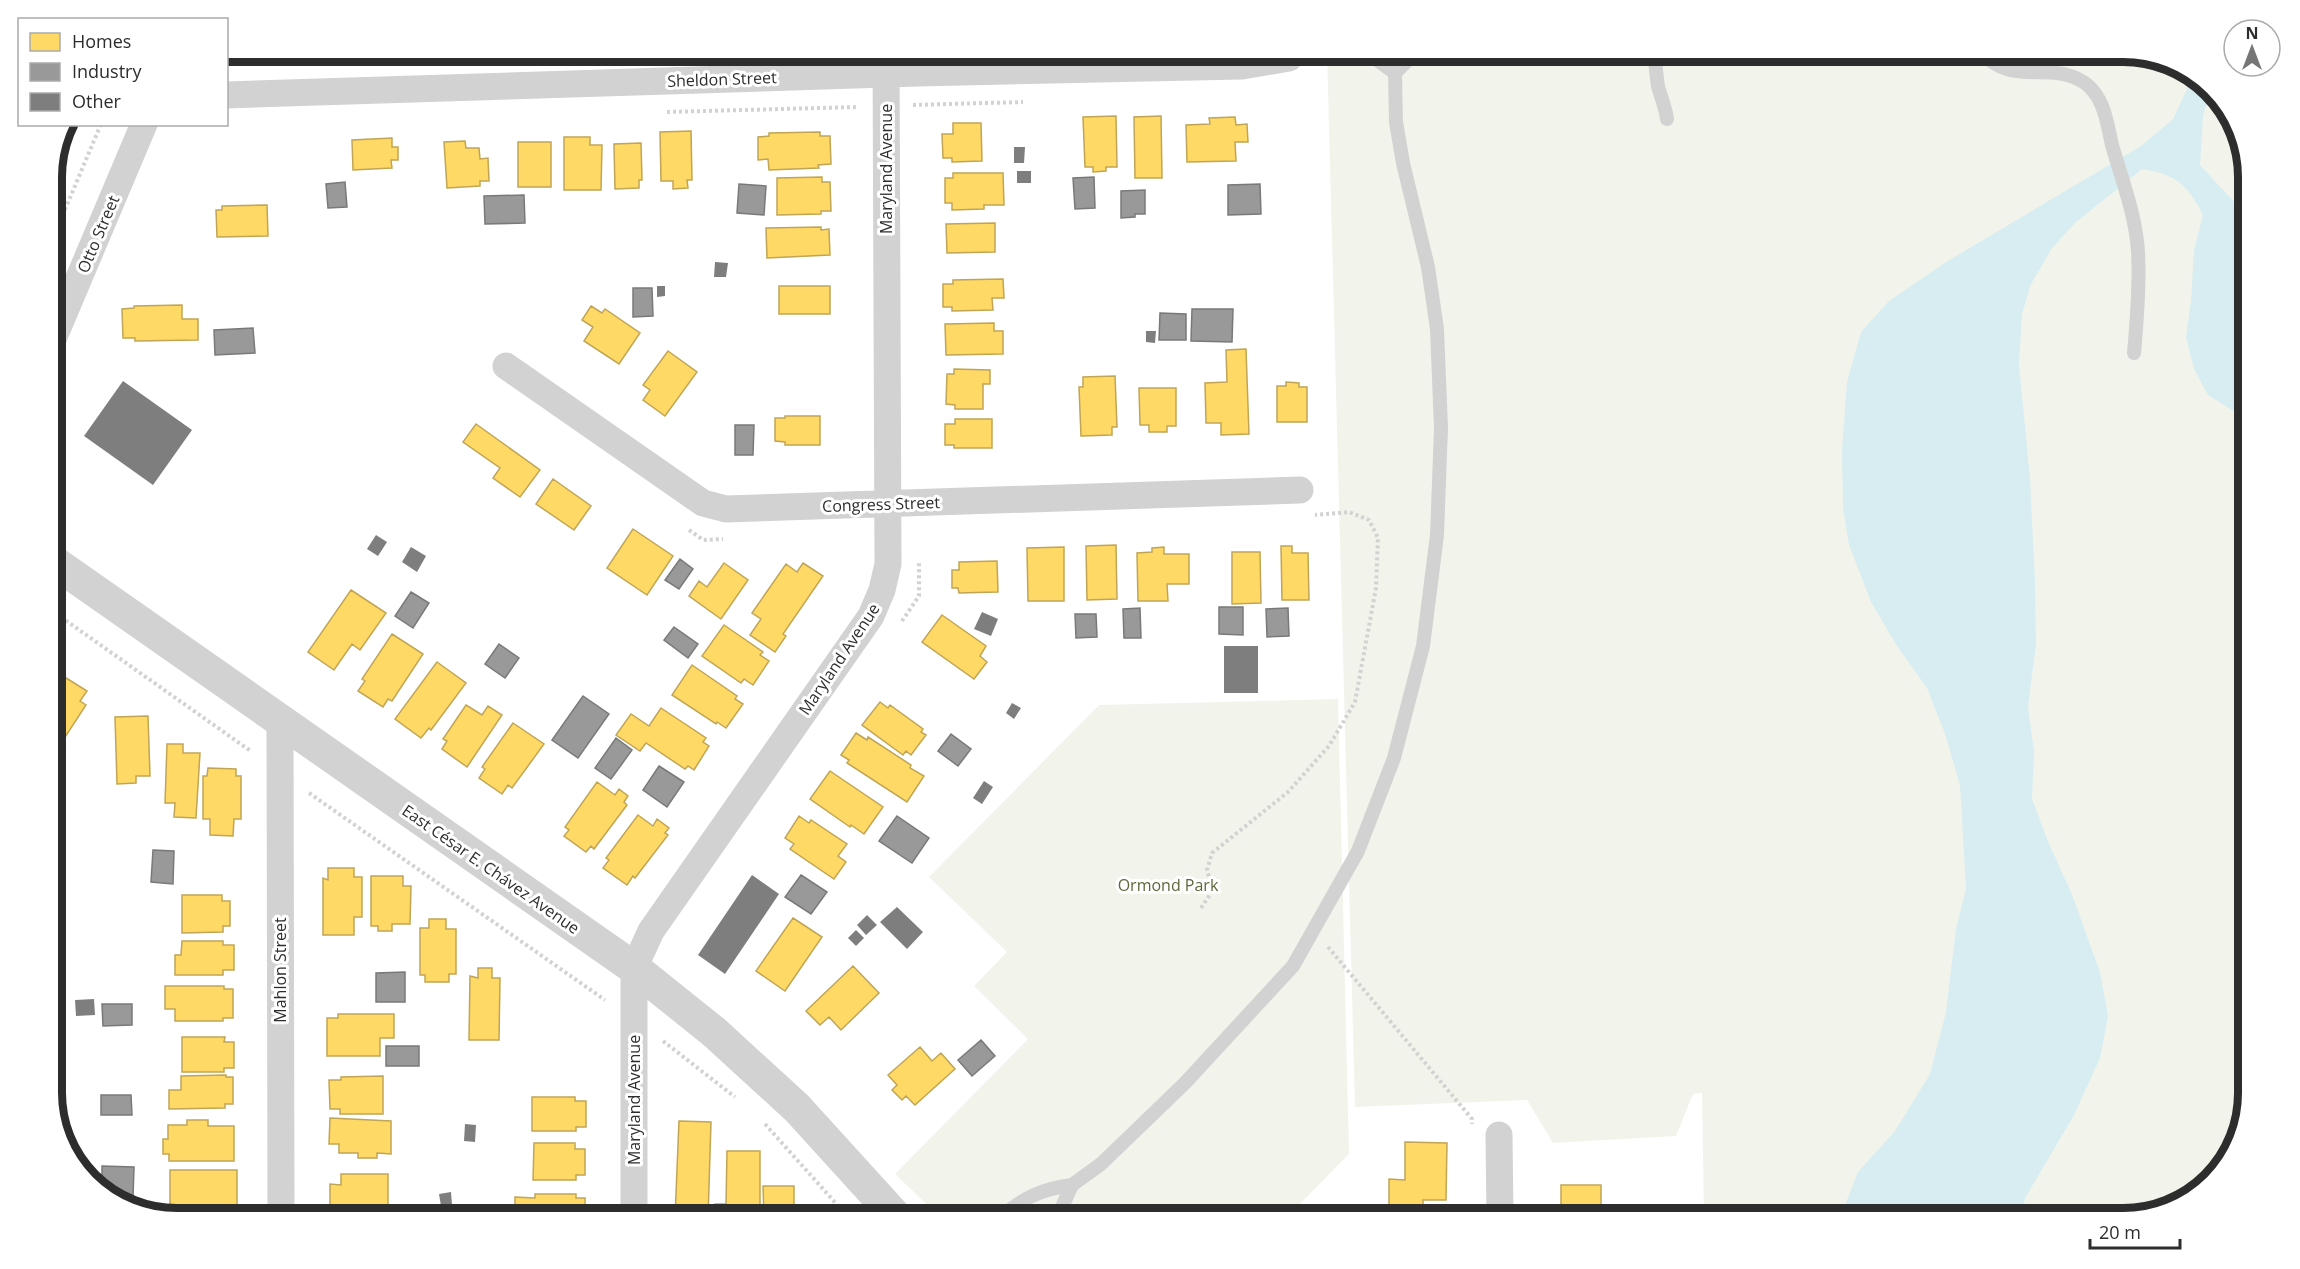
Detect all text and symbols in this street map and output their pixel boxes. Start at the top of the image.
legend [18,18,228,126]
north arrow [2222,18,2282,78]
text: N [2245,22,2259,44]
text: Homes [72,29,131,53]
text: Industry [72,59,142,83]
street label: Sheldon Street [667,66,777,92]
text: Other [72,89,122,113]
street label: Maryland Avenue [875,104,897,234]
street label: Otto Street [72,192,124,276]
street label: Congress Street [822,491,941,517]
street label: Maryland Avenue [793,599,885,719]
street label: East César E. Chávez Avenue [398,799,584,939]
park label: Ormond Park [1118,874,1219,896]
street label: Mahlon Street [269,917,291,1023]
street label: Maryland Avenue [623,1035,645,1165]
scale bar [2090,1212,2180,1250]
text: 20 m [2099,1220,2141,1244]

